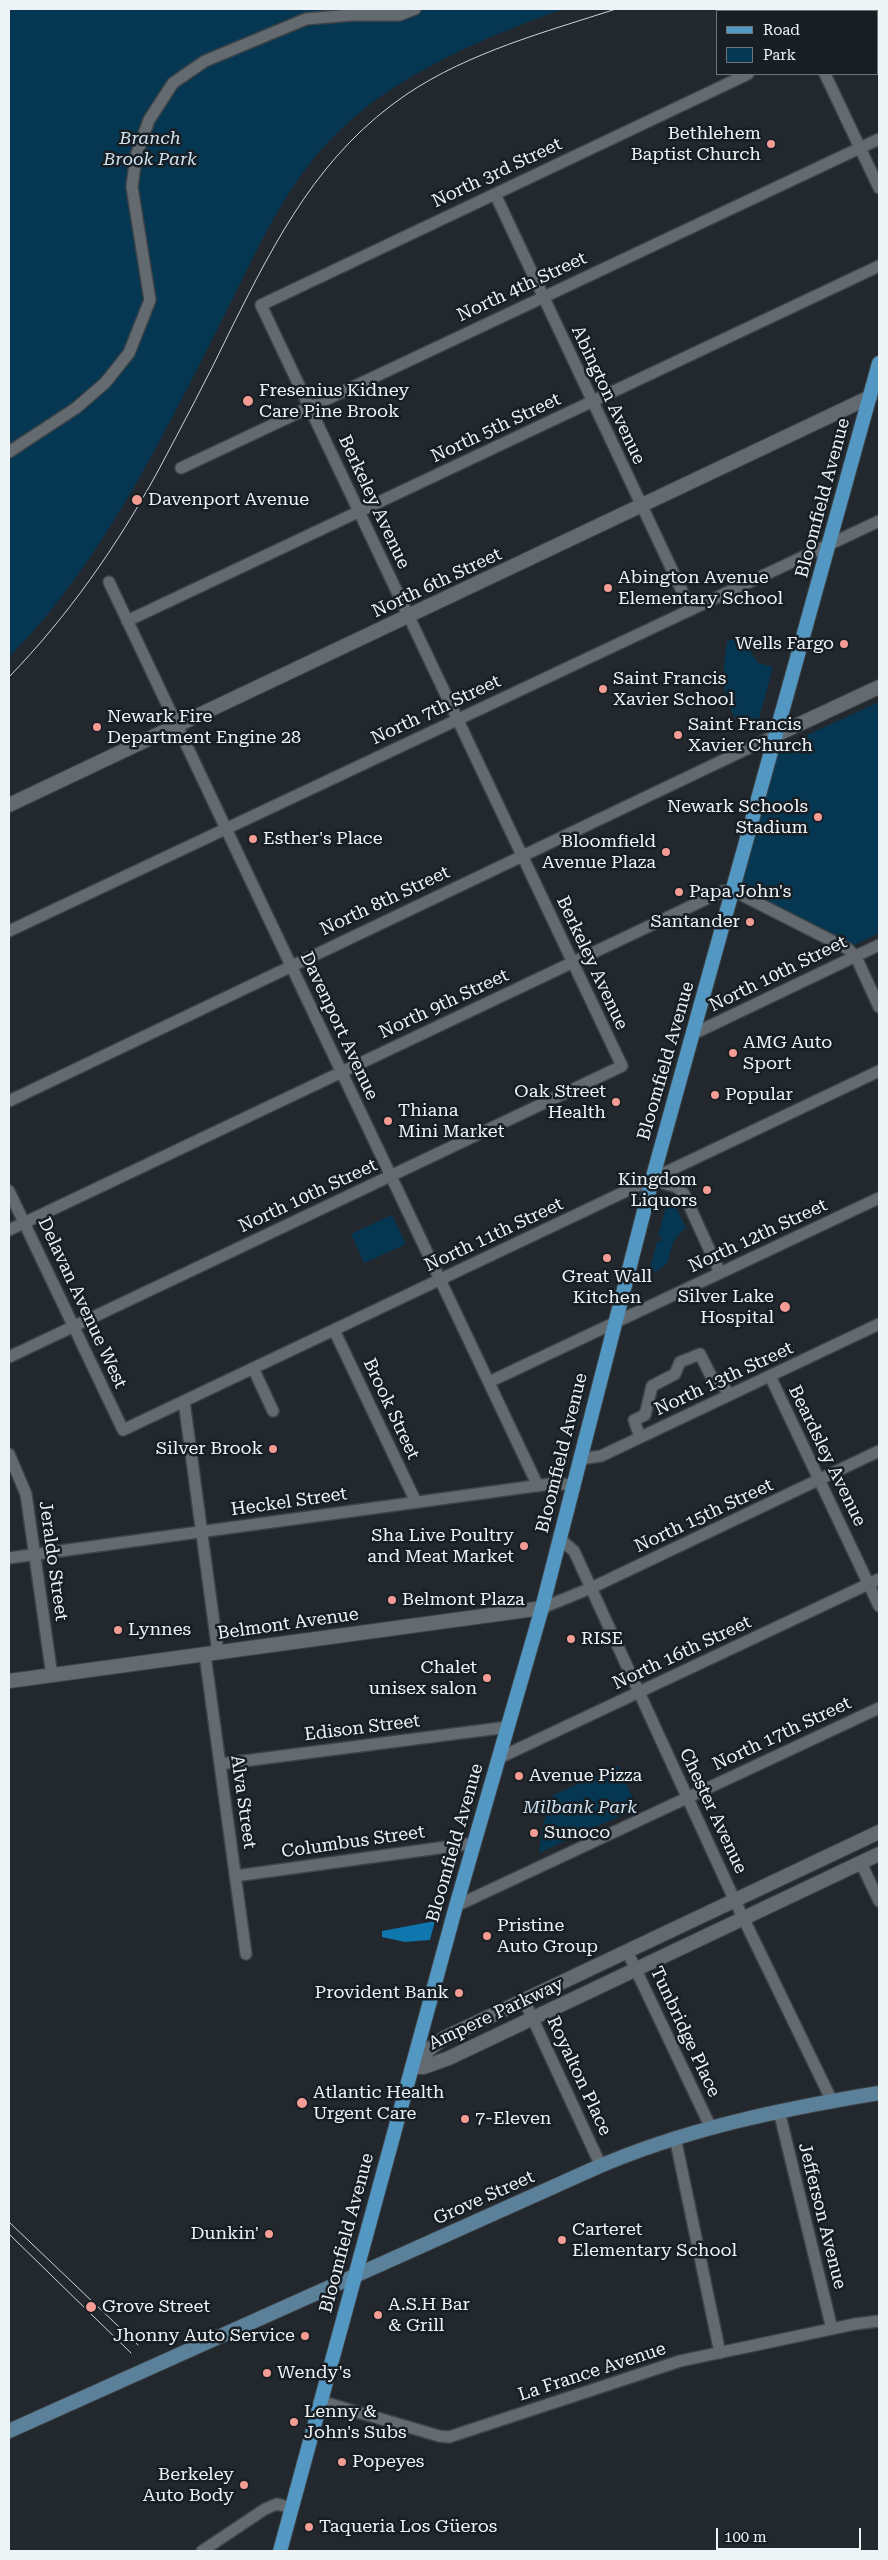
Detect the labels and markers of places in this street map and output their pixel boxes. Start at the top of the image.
place label: Bethlehem Baptist Church [631,123,761,166]
marker: Bethlehem Baptist Church [765,138,777,150]
place label: Fresenius Kidney Care Pine Brook [259,380,409,422]
marker: Fresenius Kidney Care Pine Brook [241,394,255,408]
place label: Davenport Avenue [148,489,309,511]
marker: Davenport Avenue [130,493,144,507]
place label: Abington Avenue Elementary School [618,567,783,610]
marker: Abington Avenue Elementary School [602,582,614,594]
place label: Wells Fargo [735,633,834,655]
marker: Wells Fargo [838,638,850,650]
place label: Saint Francis Xavier School [613,668,734,711]
marker: Saint Francis Xavier School [597,683,609,695]
place label: Newark Fire Department Engine 28 [107,706,301,749]
place label: Saint Francis Xavier Church [688,714,813,756]
marker: Newark Fire Department Engine 28 [91,721,103,733]
marker: Saint Francis Xavier Church [672,729,684,741]
place label: Newark Schools Stadium [667,796,808,839]
marker: Newark Schools Stadium [812,811,824,823]
place label: Esther's Place [263,828,383,850]
place label: Bloomfield Avenue Plaza [542,831,656,874]
marker: Esther's Place [247,833,259,845]
marker: Bloomfield Avenue Plaza [660,846,672,858]
place label: Papa John's [689,881,791,903]
marker: Papa John's [673,886,685,898]
place label: Santander [651,911,740,933]
marker: Santander [744,916,756,928]
place label: AMG Auto Sport [743,1032,832,1074]
marker: AMG Auto Sport [727,1047,739,1059]
place label: Oak Street Health [514,1081,606,1124]
place label: Popular [725,1084,793,1106]
marker: Popular [709,1089,721,1101]
marker: Oak Street Health [610,1096,622,1108]
place label: Thiana Mini Market [398,1100,504,1142]
marker: Thiana Mini Market [382,1115,394,1127]
place label: Kingdom Liquors [618,1169,697,1212]
marker: Kingdom Liquors [701,1184,713,1196]
marker: Great Wall Kitchen [601,1252,613,1264]
place label: Great Wall Kitchen [562,1266,652,1308]
place label: Silver Lake Hospital [678,1286,774,1328]
marker: Silver Lake Hospital [778,1300,792,1314]
place label: Silver Brook [156,1438,263,1460]
marker: Silver Brook [267,1443,279,1455]
place label: Sha Live Poultry and Meat Market [367,1525,514,1568]
marker: Sha Live Poultry and Meat Market [518,1540,530,1552]
place label: Belmont Plaza [402,1589,525,1611]
marker: Belmont Plaza [386,1594,398,1606]
place label: Lynnes [128,1619,191,1641]
marker: Lynnes [112,1624,124,1636]
place label: RISE [581,1628,623,1650]
marker: RISE [565,1633,577,1645]
place label: Chalet unisex salon [369,1657,477,1700]
marker: Chalet unisex salon [481,1672,493,1684]
place label: Avenue Pizza [529,1765,642,1787]
marker: Avenue Pizza [513,1770,525,1782]
place label: Sunoco [544,1822,610,1844]
marker: Sunoco [528,1827,540,1839]
place label: Pristine Auto Group [497,1915,598,1958]
marker: Pristine Auto Group [481,1930,493,1942]
place label: Provident Bank [315,1982,449,2004]
marker: Provident Bank [453,1987,465,1999]
place label: Atlantic Health Urgent Care [313,2082,444,2124]
marker: Atlantic Health Urgent Care [295,2096,309,2110]
place label: 7-Eleven [475,2108,551,2130]
marker: 7-Eleven [459,2113,471,2125]
place label: Carteret Elementary School [572,2219,737,2262]
place label: Dunkin' [190,2223,259,2245]
marker: Dunkin' [263,2228,275,2240]
marker: Carteret Elementary School [556,2234,568,2246]
place label: A.S.H Bar & Grill [388,2294,470,2336]
place label: Grove Street [102,2296,210,2318]
marker: Grove Street [84,2300,98,2314]
marker: A.S.H Bar & Grill [372,2309,384,2321]
place label: Jhonny Auto Service [113,2325,295,2347]
marker: Jhonny Auto Service [299,2330,311,2342]
place label: Wendy's [277,2362,351,2384]
marker: Wendy's [261,2367,273,2379]
place label: Lenny & John's Subs [304,2401,407,2444]
marker: Lenny & John's Subs [288,2416,300,2428]
place label: Popeyes [352,2451,424,2473]
marker: Popeyes [336,2456,348,2468]
place label: Berkeley Auto Body [143,2464,234,2506]
marker: Berkeley Auto Body [238,2479,250,2491]
place label: Taqueria Los Güeros [319,2516,497,2538]
marker: Taqueria Los Güeros [303,2521,315,2533]

